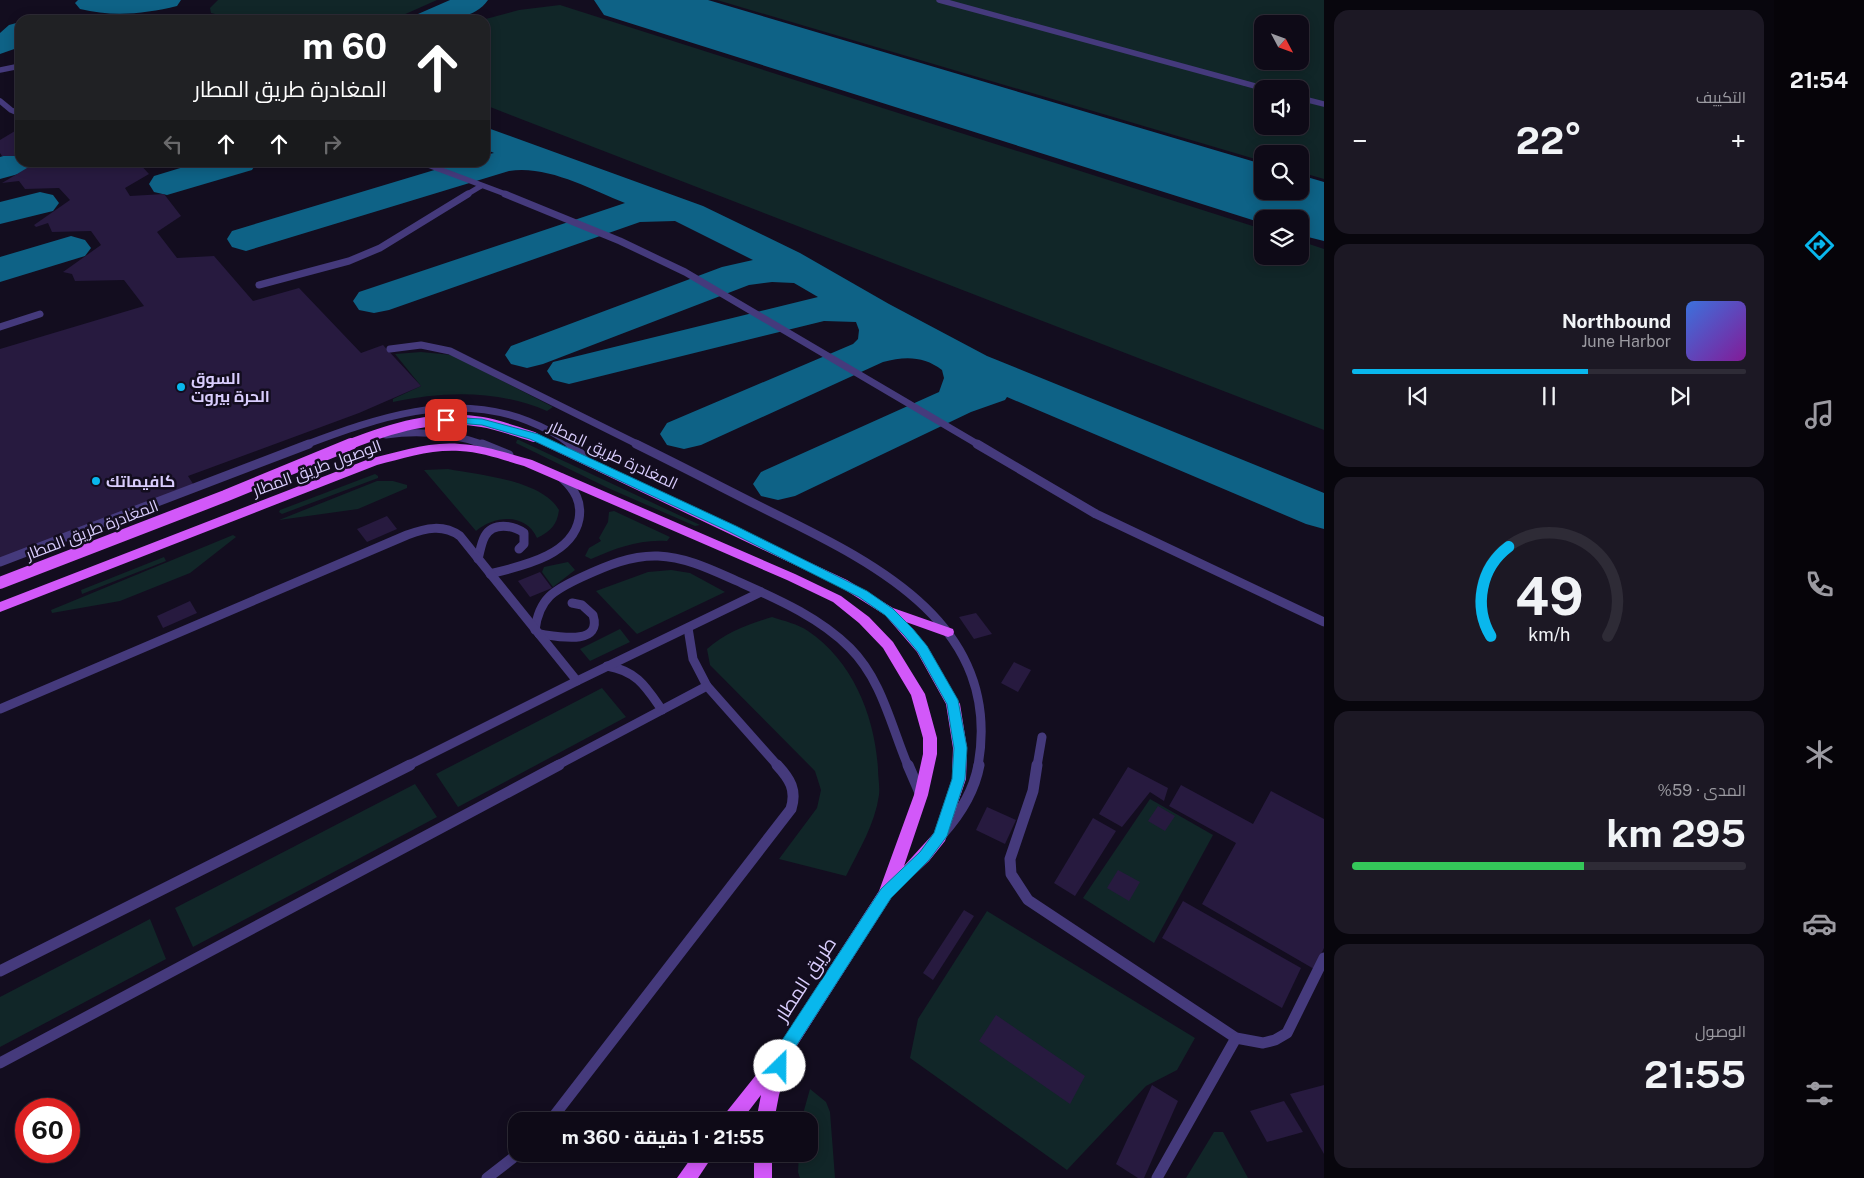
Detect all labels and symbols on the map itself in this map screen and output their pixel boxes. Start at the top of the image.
north arrow [1254,15,1309,70]
place label: السوق الحرة بيروت [191,369,270,406]
marker: السوق الحرة بيروت [175,381,187,393]
pin [425,399,467,441]
street label: المغادرة طريق المطار [544,416,681,494]
street label: الوصول طريق المطار [249,436,384,501]
place label: كافيماتك [106,472,175,491]
marker: كافيماتك [90,475,102,487]
street label: المغادرة طريق المطار [22,496,161,565]
street label: طريق المطار [769,933,842,1027]
position arrow [753,1039,805,1091]
speed limit sign: 60 [15,1098,80,1163]

